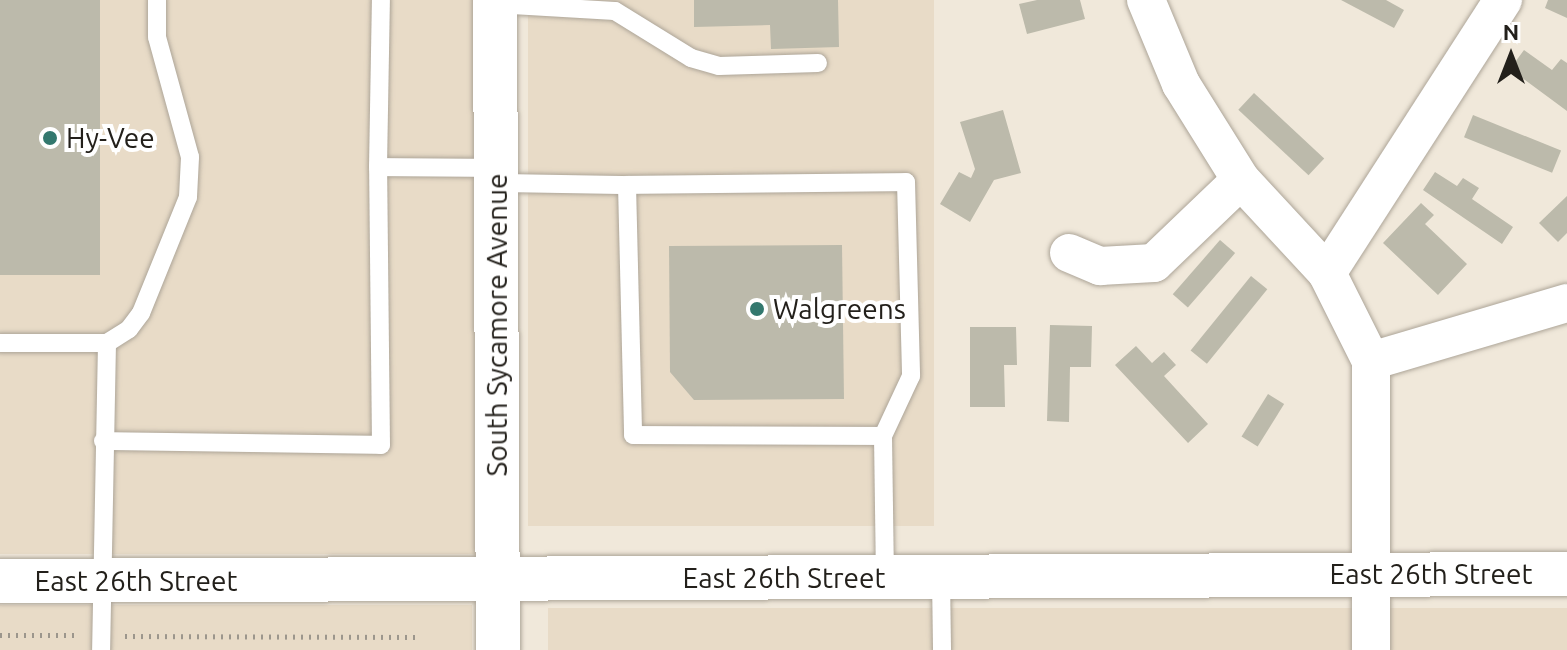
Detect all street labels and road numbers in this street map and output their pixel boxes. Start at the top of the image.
street label: South Sycamore Avenue [480,174,514,476]
street label: East 26th Street [1330,557,1532,591]
street label: East 26th Street [683,561,885,595]
street label: East 26th Street [35,564,237,598]

